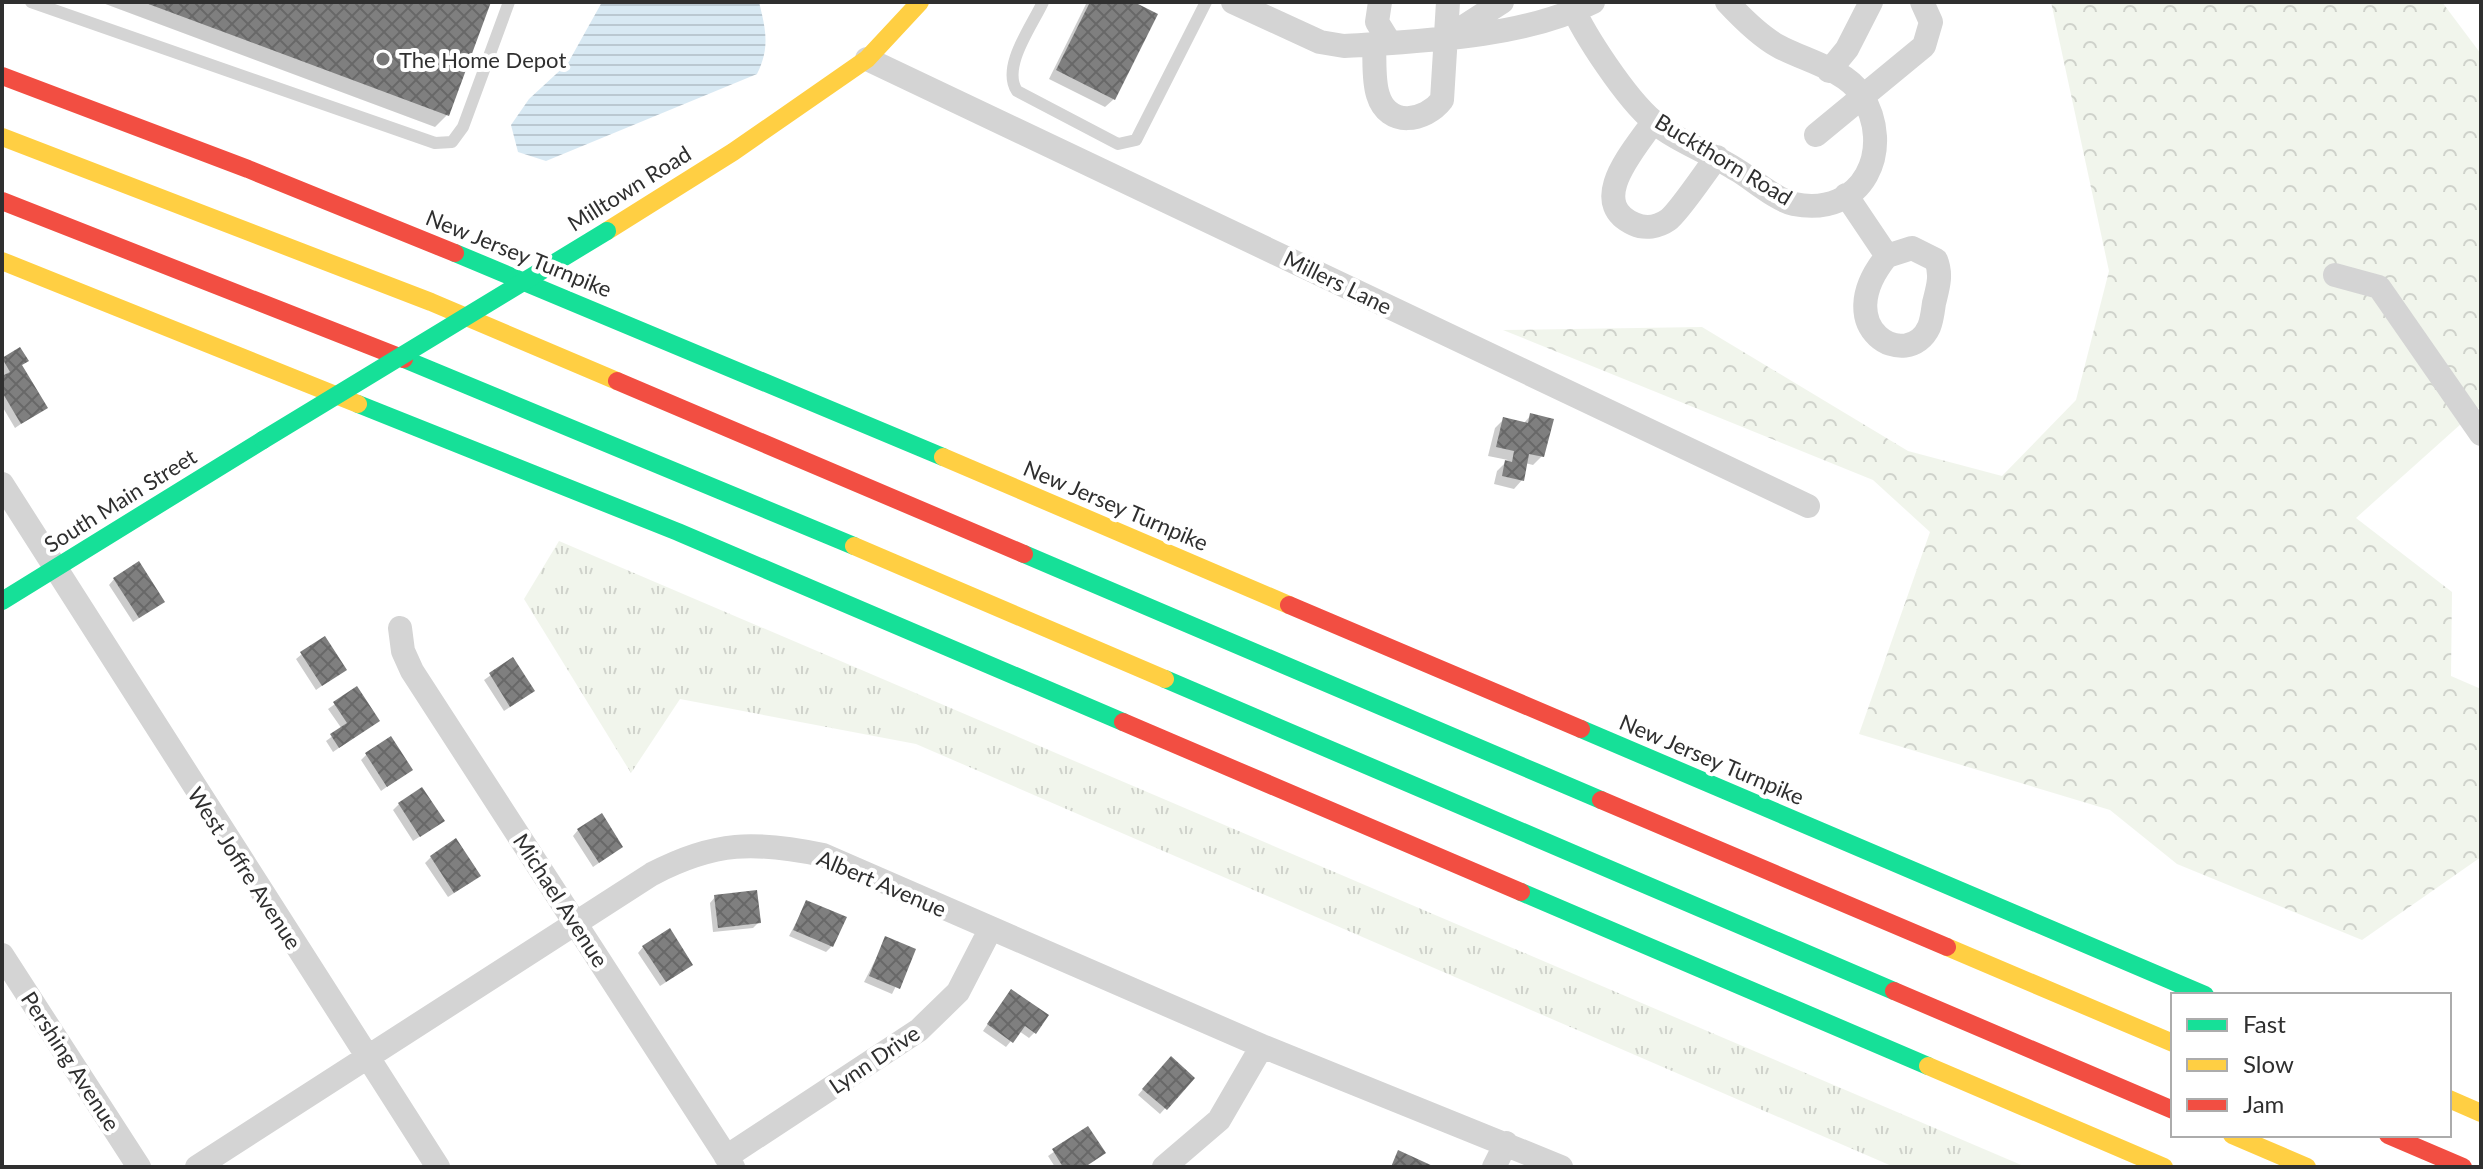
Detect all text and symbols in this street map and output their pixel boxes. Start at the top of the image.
place label: The Home Depot [399,46,566,73]
marker: The Home Depot [374,50,392,68]
street label: Buckthorn Road [1650,107,1798,211]
street label: Milltown Road [562,139,696,237]
street label: New Jersey Turnpike [422,203,616,303]
street label: Millers Lane [1280,244,1396,320]
street label: South Main Street [39,442,201,558]
street label: New Jersey Turnpike [1020,454,1212,556]
street label: New Jersey Turnpike [1616,708,1808,810]
street label: West Joffre Avenue [182,782,308,954]
street label: Michael Avenue [508,828,614,972]
street label: Albert Avenue [813,844,951,922]
street label: Pershing Avenue [16,986,126,1136]
legend [2171,993,2451,1137]
text: Fast [2243,1009,2286,1038]
street label: Lynn Drive [824,1019,924,1099]
text: Slow [2243,1049,2294,1078]
text: Jam [2243,1089,2284,1118]

